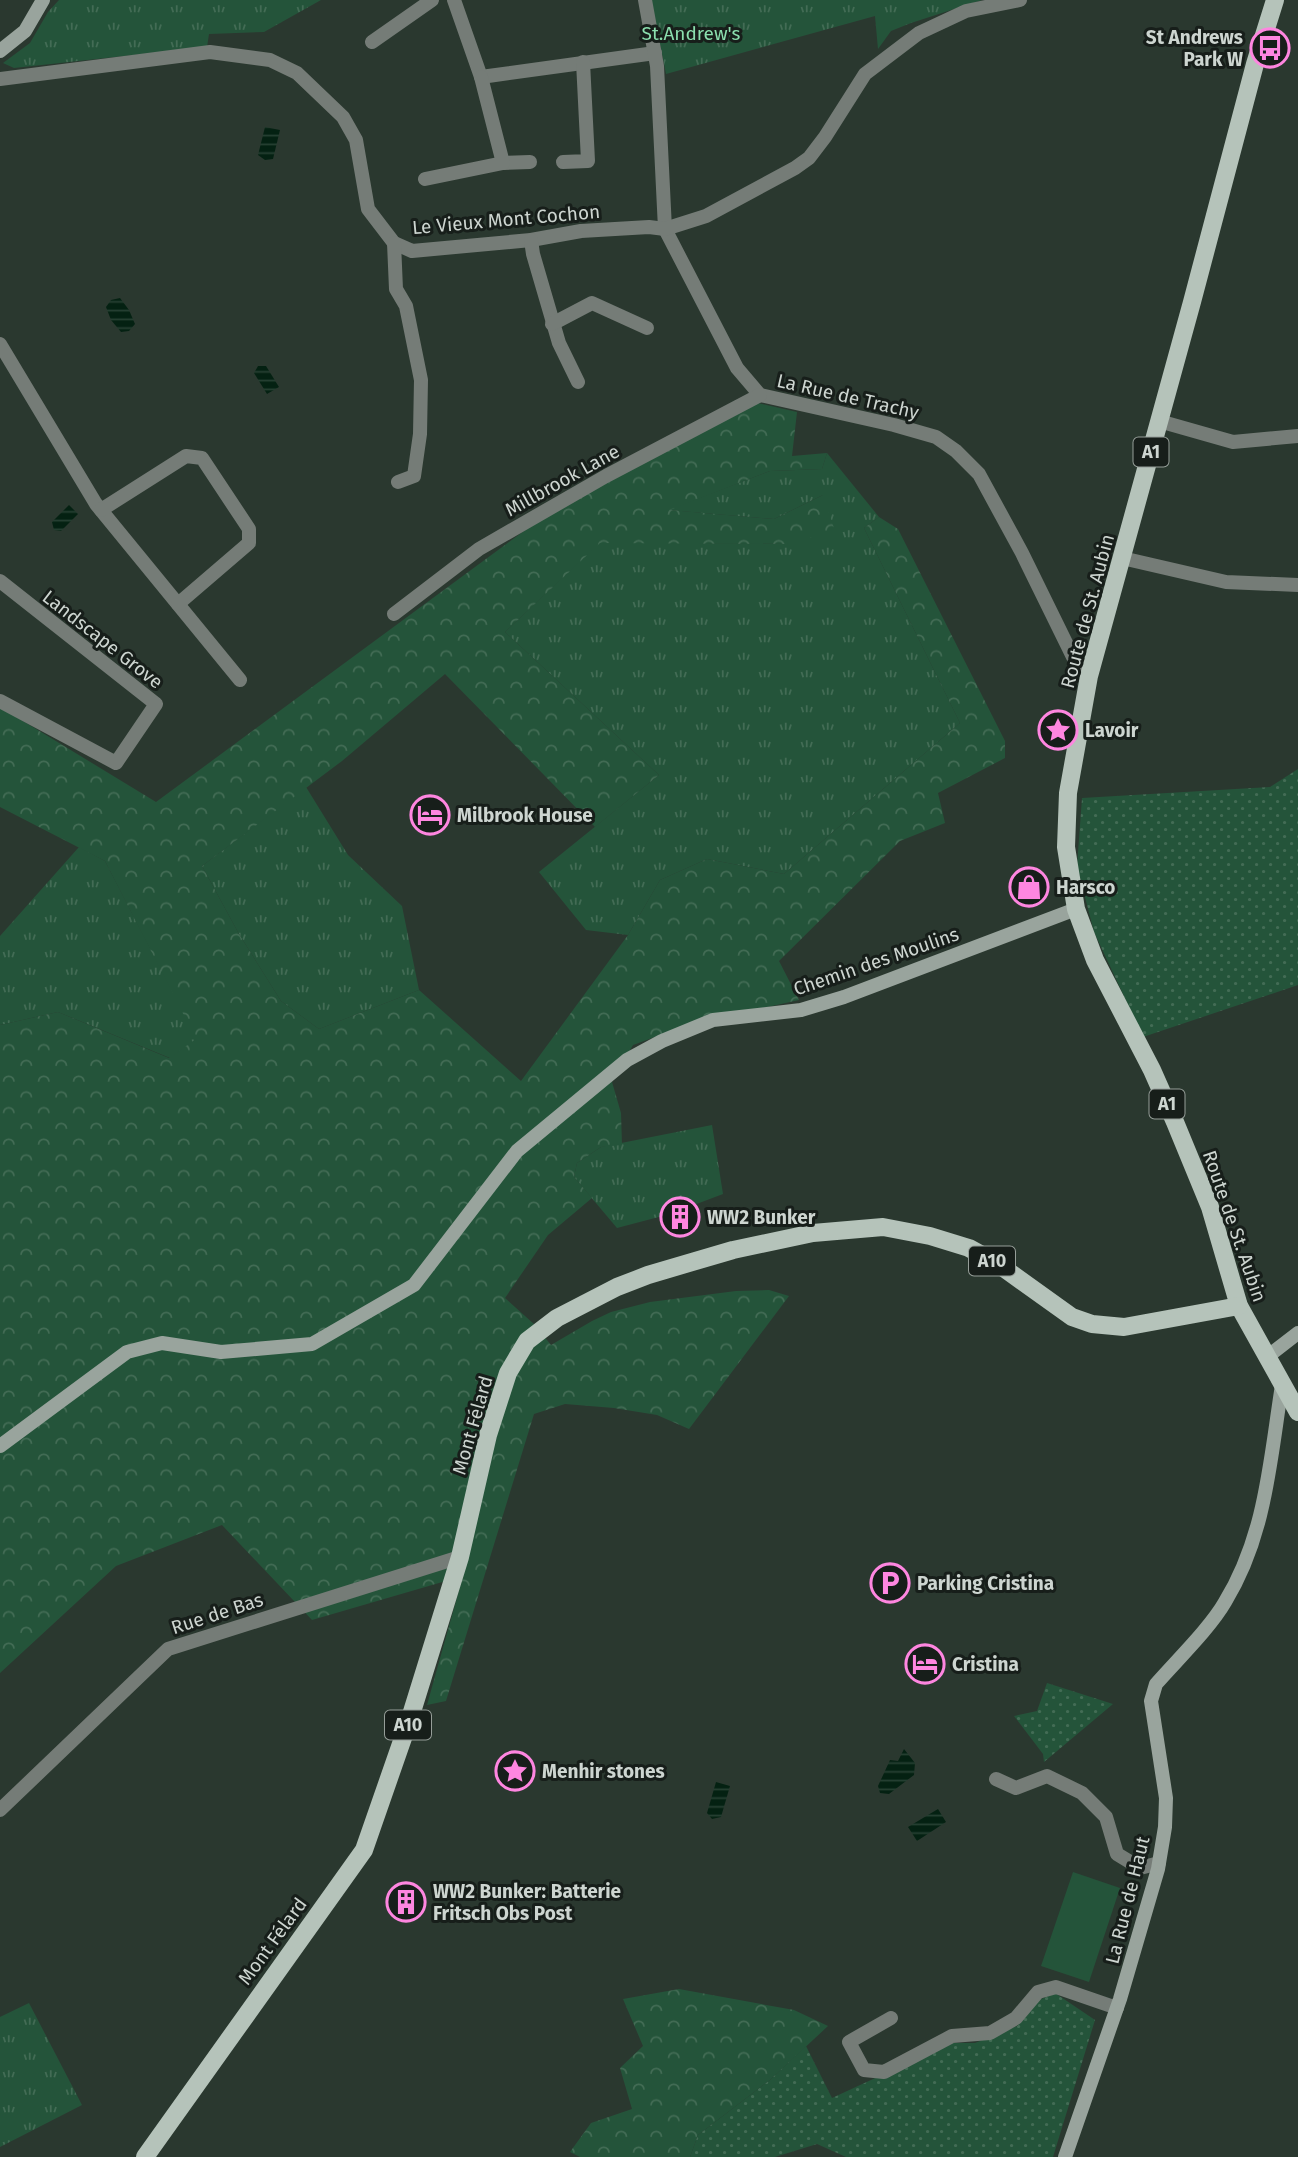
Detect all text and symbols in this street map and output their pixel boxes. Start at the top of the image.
park label: St.Andrew's [642,22,741,45]
place label: St Andrews Park W [1146,26,1243,71]
bus stop icon: St Andrews Park W [1249,27,1291,69]
street label: Le Vieux Mont Cochon [411,200,601,239]
street label: La Rue de Trachy [775,369,922,424]
road number: A1 [1134,438,1168,466]
street label: Millbrook Lane [501,439,624,521]
street label: Route de St. Aubin [1056,532,1119,691]
street label: Landscape Grove [38,585,167,693]
place icon: Lavoir [1037,709,1079,751]
place label: Lavoir [1085,719,1139,742]
hotel icon: Milbrook House [409,794,451,836]
place label: Milbrook House [457,804,593,827]
shop icon: Harsco [1008,866,1050,908]
place label: Harsco [1056,876,1115,899]
street label: Chemin des Moulins [791,922,962,1001]
road number: A1 [1150,1090,1184,1119]
street label: Route de St. Aubin [1198,1147,1271,1305]
building icon: WW2 Bunker [659,1196,701,1238]
place label: WW2 Bunker [707,1206,816,1229]
road number: A10 [969,1246,1015,1276]
street label: Mont Félard [447,1373,498,1477]
parking icon: Parking Cristina [869,1562,911,1604]
place label: Parking Cristina [917,1572,1054,1595]
street label: Rue de Bas [168,1588,266,1639]
hotel icon: Cristina [904,1643,946,1685]
place label: Cristina [952,1653,1019,1676]
road number: A10 [385,1710,431,1740]
place icon: Menhir stones [494,1750,536,1792]
place label: Menhir stones [542,1760,665,1783]
street label: La Rue de Haut [1101,1834,1154,1966]
place label: WW2 Bunker: Batterie Fritsch Obs Post [433,1880,621,1925]
building icon: WW2 Bunker: Batterie Fritsch Obs Post [385,1881,427,1923]
street label: Mont Félard [233,1893,312,1989]

